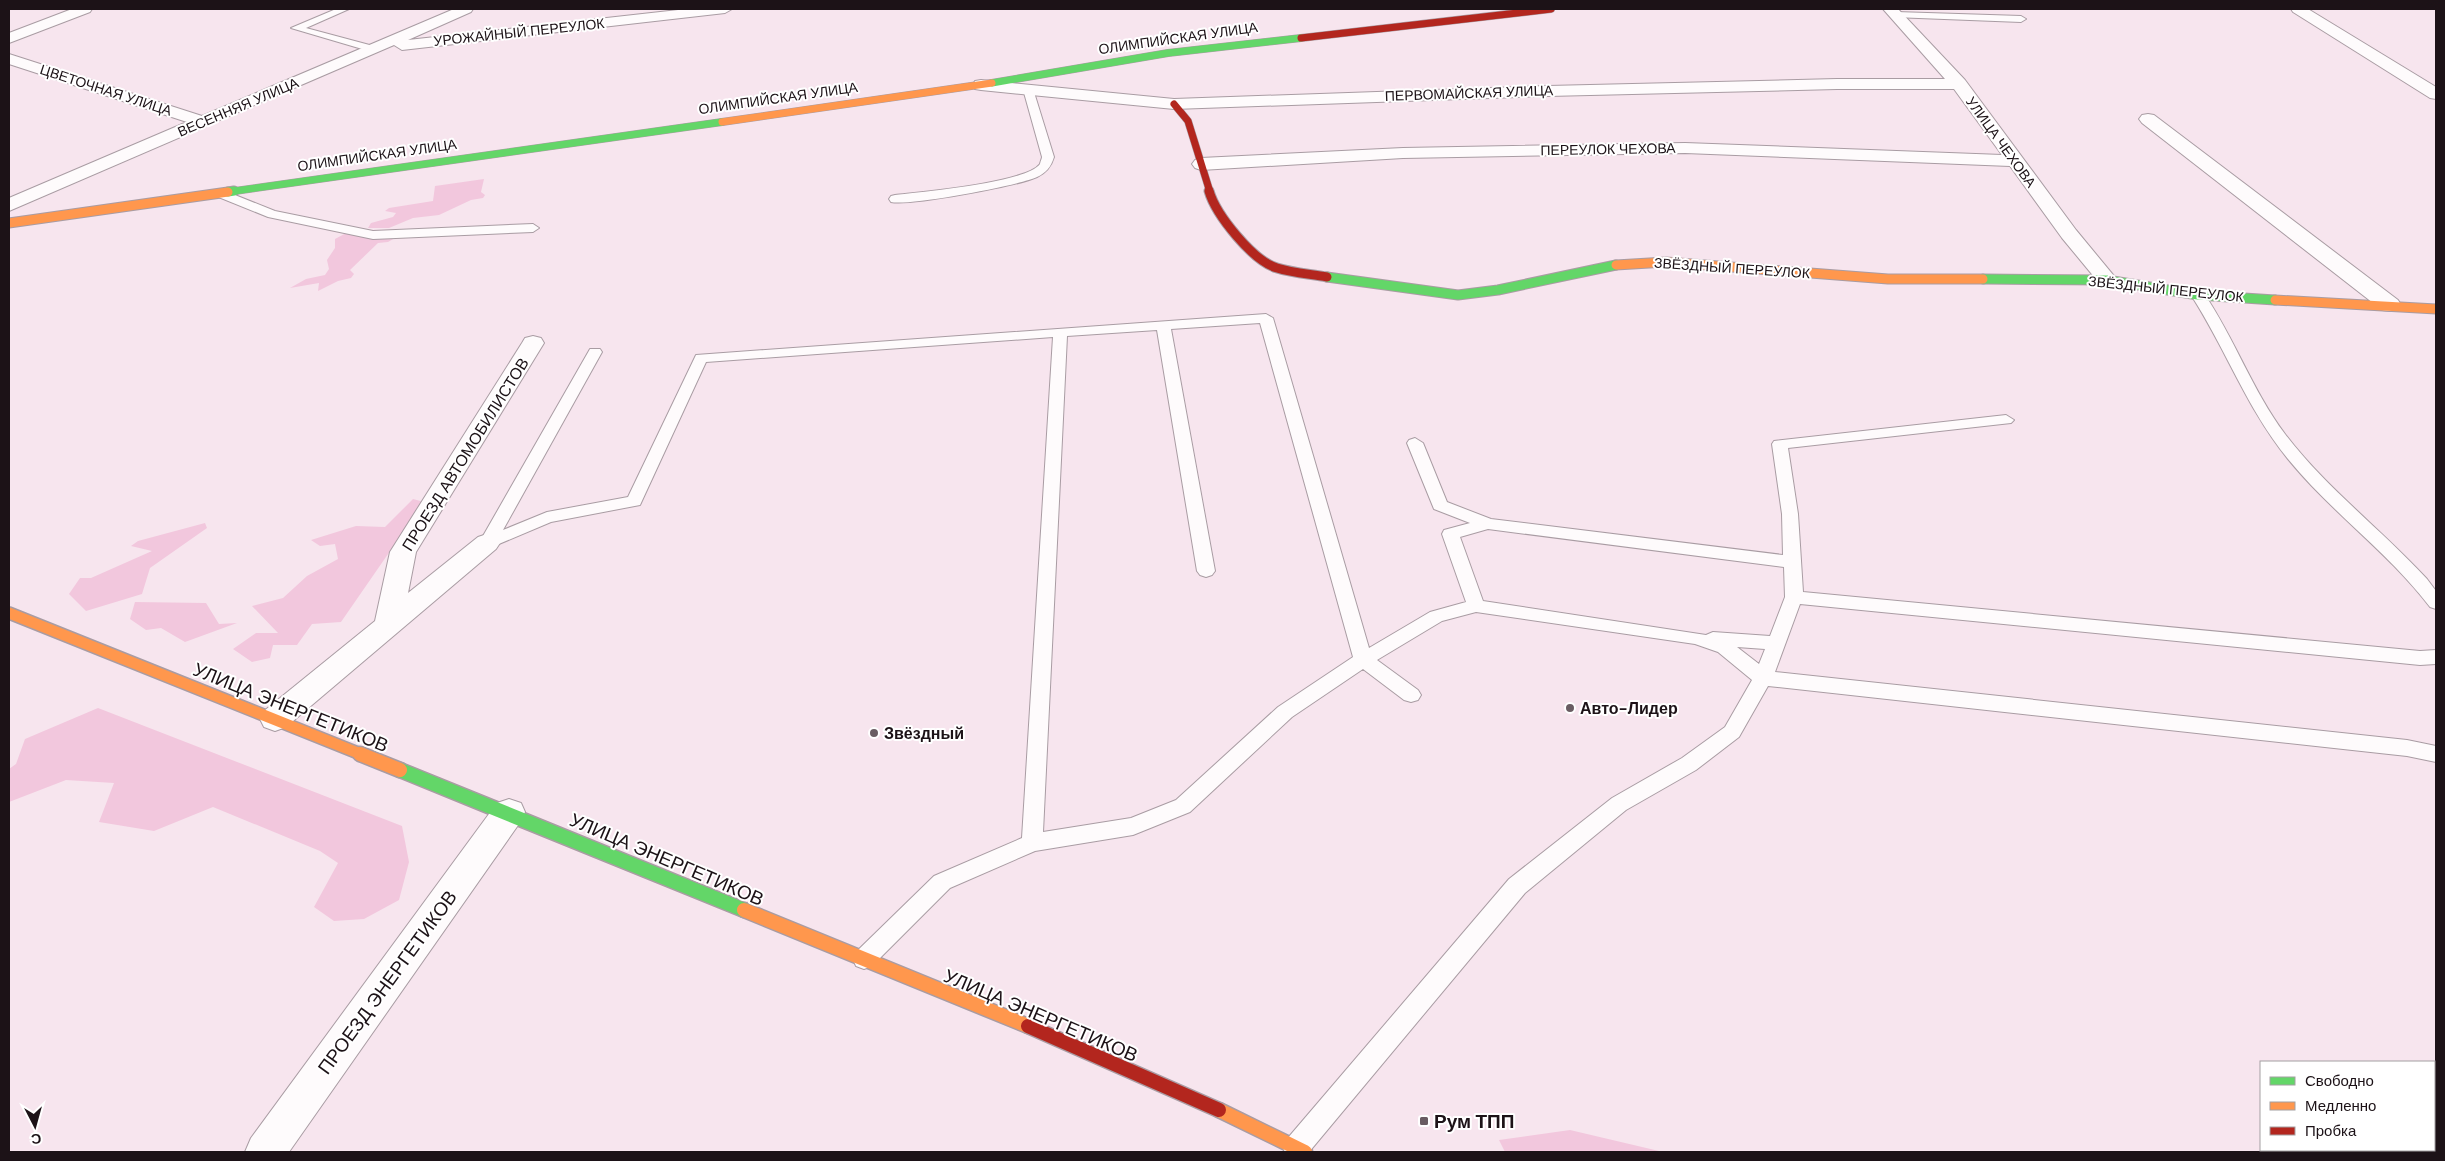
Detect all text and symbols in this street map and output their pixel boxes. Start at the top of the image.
street label: УРОЖАЙНЫЙ ПЕРЕУЛОК [433,14,606,50]
street label: ОЛИМПИЙСКАЯ УЛИЦА [1097,18,1259,58]
street label: ЦВЕТОЧНАЯ УЛИЦА [38,60,175,120]
street label: ВЕСЕННЯЯ УЛИЦА [175,73,302,141]
street label: ОЛИМПИЙСКАЯ УЛИЦА [697,78,859,118]
street label: ПЕРВОМАЙСКАЯ УЛИЦА [1385,81,1554,105]
street label: УЛИЦА ЧЕХОВА [1962,93,2040,191]
street label: ОЛИМПИЙСКАЯ УЛИЦА [296,135,458,175]
street label: ПЕРЕУЛОК ЧЕХОВА [1540,139,1676,159]
street label: ЗВЁЗДНЫЙ ПЕРЕУЛОК [1654,254,1811,282]
street label: ЗВЁЗДНЫЙ ПЕРЕУЛОК [2087,272,2245,306]
street label: ПРОЕЗД АВТОМОБИЛИСТОВ [397,354,534,555]
street label: УЛИЦА ЭНЕРГЕТИКОВ [189,657,392,758]
place label: Авто-Лидер [1580,698,1678,719]
marker: Авто-Лидер [1564,702,1576,714]
place label: Звёздный [884,723,964,744]
marker: Звёздный [868,727,880,739]
street label: УЛИЦА ЭНЕРГЕТИКОВ [566,807,768,912]
street label: ПРОЕЗД ЭНЕРГЕТИКОВ [312,885,463,1079]
street label: УЛИЦА ЭНЕРГЕТИКОВ [940,963,1142,1068]
legend [2260,1061,2435,1151]
text: Свободно [2305,1071,2374,1091]
text: Медленно [2305,1096,2376,1116]
north arrow [10,1101,60,1151]
place label: Рум ТПП [1434,1109,1514,1134]
marker: Рум ТПП [1418,1115,1430,1127]
text: Пробка [2305,1121,2357,1141]
text: С [30,1129,42,1148]

